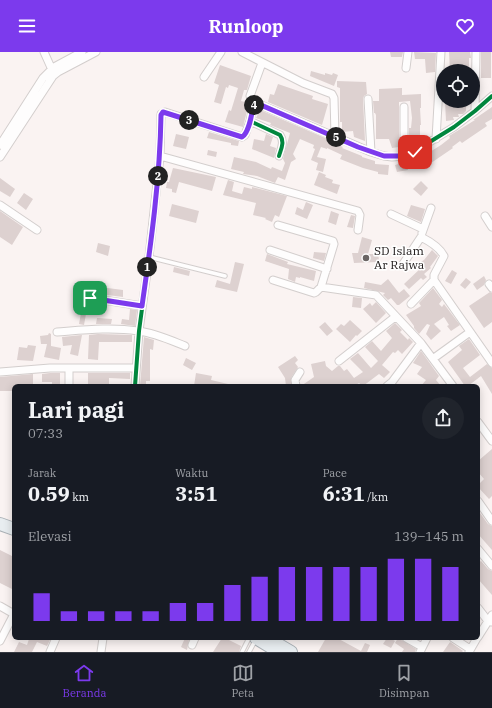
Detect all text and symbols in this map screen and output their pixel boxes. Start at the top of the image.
icon: menu [16,15,38,37]
text: Runloop [208,15,284,38]
icon: heart [454,15,476,37]
map controls [436,64,480,108]
button: locate [436,64,480,108]
pin: 4 [244,95,264,115]
text: 4 [251,98,257,112]
pin: 3 [179,110,199,130]
text: 3 [186,113,192,127]
pin: 5 [326,127,346,147]
text: 5 [333,130,339,144]
pin [398,135,432,169]
icon: check [404,141,426,163]
pin: 2 [148,166,168,186]
text: 2 [155,169,161,183]
place label: SD Islam Ar Rajwa [374,243,425,272]
marker: SD Islam Ar Rajwa [361,253,371,263]
pin: 1 [137,257,157,277]
text: 1 [144,260,150,274]
pin [73,281,107,315]
icon: arrive [79,287,101,309]
text: Lari pagi [28,395,124,424]
button: share [422,397,464,439]
text: 07:33 [28,425,63,442]
text: Jarak [28,466,56,480]
text: Waktu [175,466,208,480]
text: Pace [323,466,347,480]
text: 0.59 [28,480,70,507]
text: 3:51 [175,480,217,507]
text: 6:31 [323,480,365,507]
text: km [70,490,89,504]
text: /km [365,490,388,504]
text: Elevasi [28,528,72,545]
text: 139–145 m [394,528,464,545]
tab: Beranda [63,662,106,700]
tab: Peta [231,662,254,700]
tab: Disimpan [379,662,429,700]

